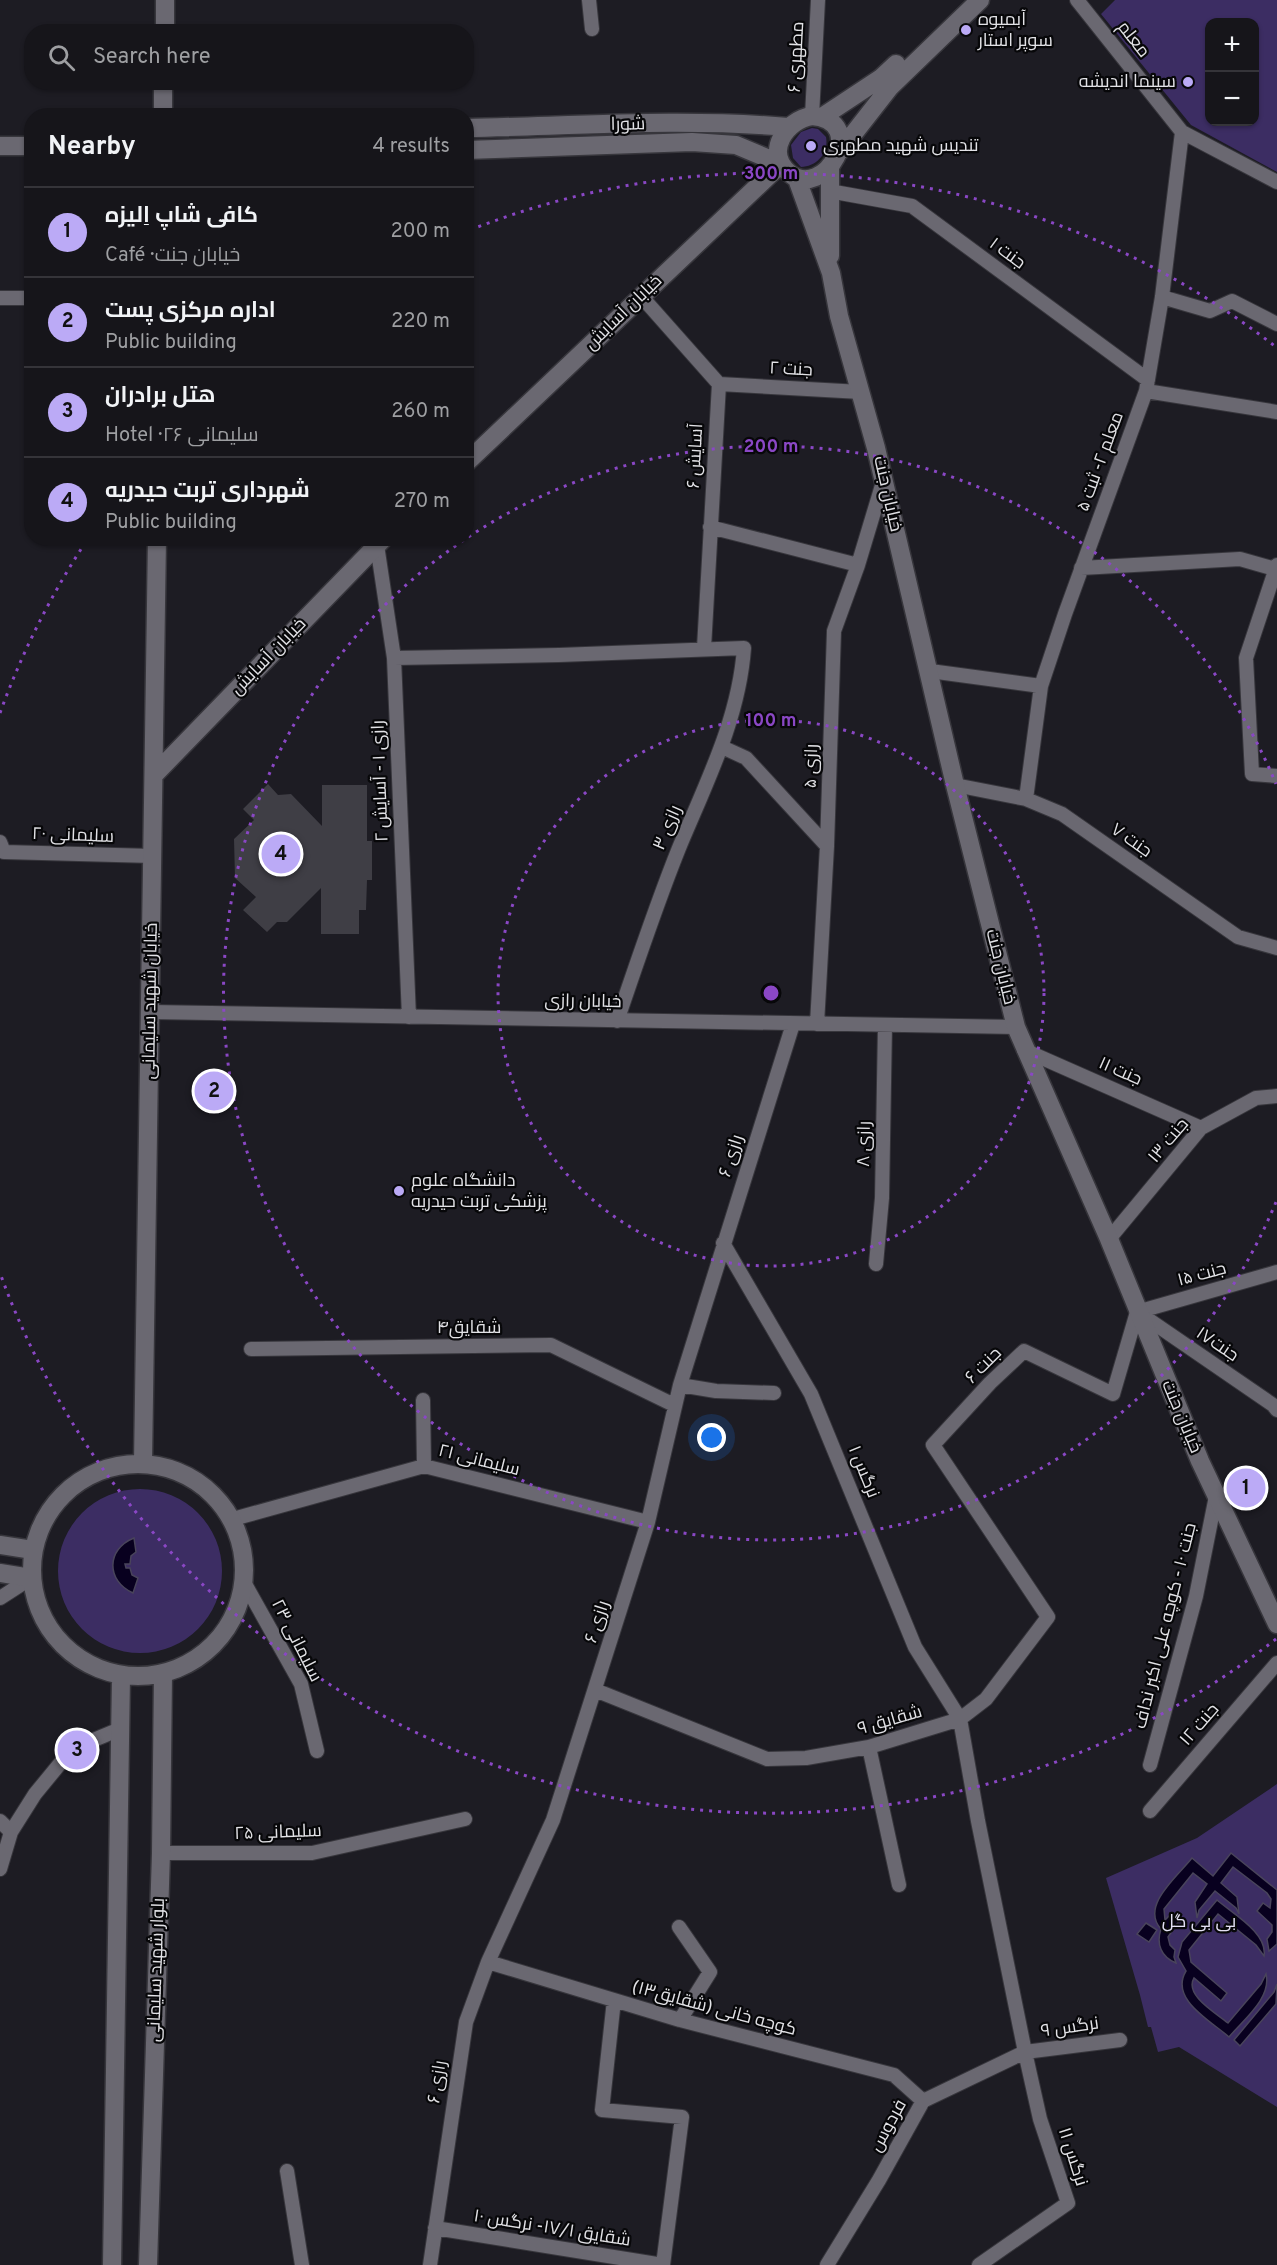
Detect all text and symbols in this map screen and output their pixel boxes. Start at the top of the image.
place label: آبمیوه سوپر استار [977,9,1053,53]
street label: معلم [1111,17,1155,63]
map controls [1205,18,1259,126]
button: + [1205,18,1259,72]
street label: مطهری ۶ [784,21,810,93]
marker: آبمیوه سوپر استار [959,23,973,37]
search box [24,24,474,90]
icon: search [45,41,78,74]
text: Search here [93,44,211,71]
place label: سینما اندیشه [1079,71,1176,94]
button: − [1205,72,1259,126]
marker: سینما اندیشه [1181,75,1195,89]
street label: شورا [610,113,646,137]
text: Nearby [48,131,136,164]
text: 4 results [373,134,450,160]
place label: تندیس شهید مطهری [823,135,979,158]
marker: تندیس شهید مطهری [804,139,818,153]
text: 300 m [744,163,798,186]
text: کافی شاپ اِلیزه [105,203,258,230]
text: 1 [64,219,72,245]
text: 200 m [391,219,450,245]
street label: جنت ۱ [984,233,1030,275]
text: Café · خیابان جنت [105,243,240,269]
street label: خیابان آسایش [580,270,668,356]
text: اداره مرکزی پست [105,298,276,325]
text: 2 [61,309,74,335]
text: 220 m [391,309,450,335]
text: Public building [105,330,237,356]
street label: جنت ۲ [769,357,813,383]
text: هتل برادران [105,383,216,410]
text: 3 [62,399,74,425]
text: 260 m [391,399,450,425]
street label: معلم ۲- ثبت ۵ [1072,409,1130,515]
text: Hotel · سلیمانی ۲۶ [105,423,259,449]
street label: آسایش ۶ [683,423,709,489]
text: 200 m [743,436,799,459]
street label: خیابان جنت [867,454,907,534]
text: شهرداری تربت حیدریه [105,478,310,505]
text: 4 [61,489,74,515]
text: 270 m [394,489,450,515]
text: Public building [105,510,237,536]
street label: خیابان آسایش [226,613,312,701]
text: 100 m [745,710,797,733]
street label: رازی ۱ - آسایش ۲ [367,720,395,842]
street label: رازی ۵ [800,743,824,789]
street label: رازی ۳ [648,802,688,854]
street label: جنت ۷ [1106,819,1156,863]
street label: سلیمانی ۲۰ [32,823,114,849]
pin: 4 [262,832,300,876]
street label: خیابان شهید سلیمانی [138,922,164,1080]
street label: خیابان جنت [980,927,1020,1007]
centre of rings [761,983,781,1003]
street label: خیابان رازی [544,990,622,1014]
street label: جنت ۱۱ [1095,1052,1145,1092]
pin: 2 [194,1068,234,1114]
street label: جنت ۱۳ [1143,1114,1195,1168]
street label: رازی ۸ [853,1121,877,1167]
street label: رازی ۶ [714,1132,750,1180]
place label: دانشگاه علوم پزشکی تربت حیدریه [411,1170,547,1214]
marker: دانشگاه علوم پزشکی تربت حیدریه [392,1184,406,1198]
street label: جنت ۱۵ [1175,1257,1229,1293]
street label: شقایق۴ [437,1317,501,1340]
street label: جنت۱۷ [1191,1322,1243,1368]
street label: جنت ۶ [961,1343,1007,1389]
street label: خیابان جنت [1155,1377,1207,1457]
your location [697,1423,726,1452]
street label: سلیمانی ۲۱ [436,1440,522,1482]
street label: نرگس ۱ [842,1442,884,1502]
pin: 1 [1226,1466,1266,1510]
street label: جنت ۱۰ - کوچه علی اکبر نداف [1129,1521,1203,1731]
street label: سلیمانی ۲۳ [265,1596,327,1686]
street label: رازی ۶ [580,1598,616,1646]
street label: جنت ۱۲ [1175,1699,1225,1751]
street label: شقایق ۹ [855,1701,925,1741]
pin: 3 [58,1728,97,1772]
street label: سلیمانی ۲۵ [234,1820,322,1846]
street label: بلوار شهید سلیمانی [143,1897,171,2043]
park label: بی بی گل [1162,1911,1236,1934]
street label: کوچه خانی (شقایق۱۳) [629,1976,799,2042]
street label: نرگس ۹ [1039,2013,1101,2043]
street label: رازی ۶ [423,2059,453,2105]
street label: فردوس [865,2096,913,2156]
street label: نرگس ۱۱ [1052,2125,1092,2189]
street label: شقایق ۱۷/۱- نرگس ۱۰ [472,2205,632,2253]

